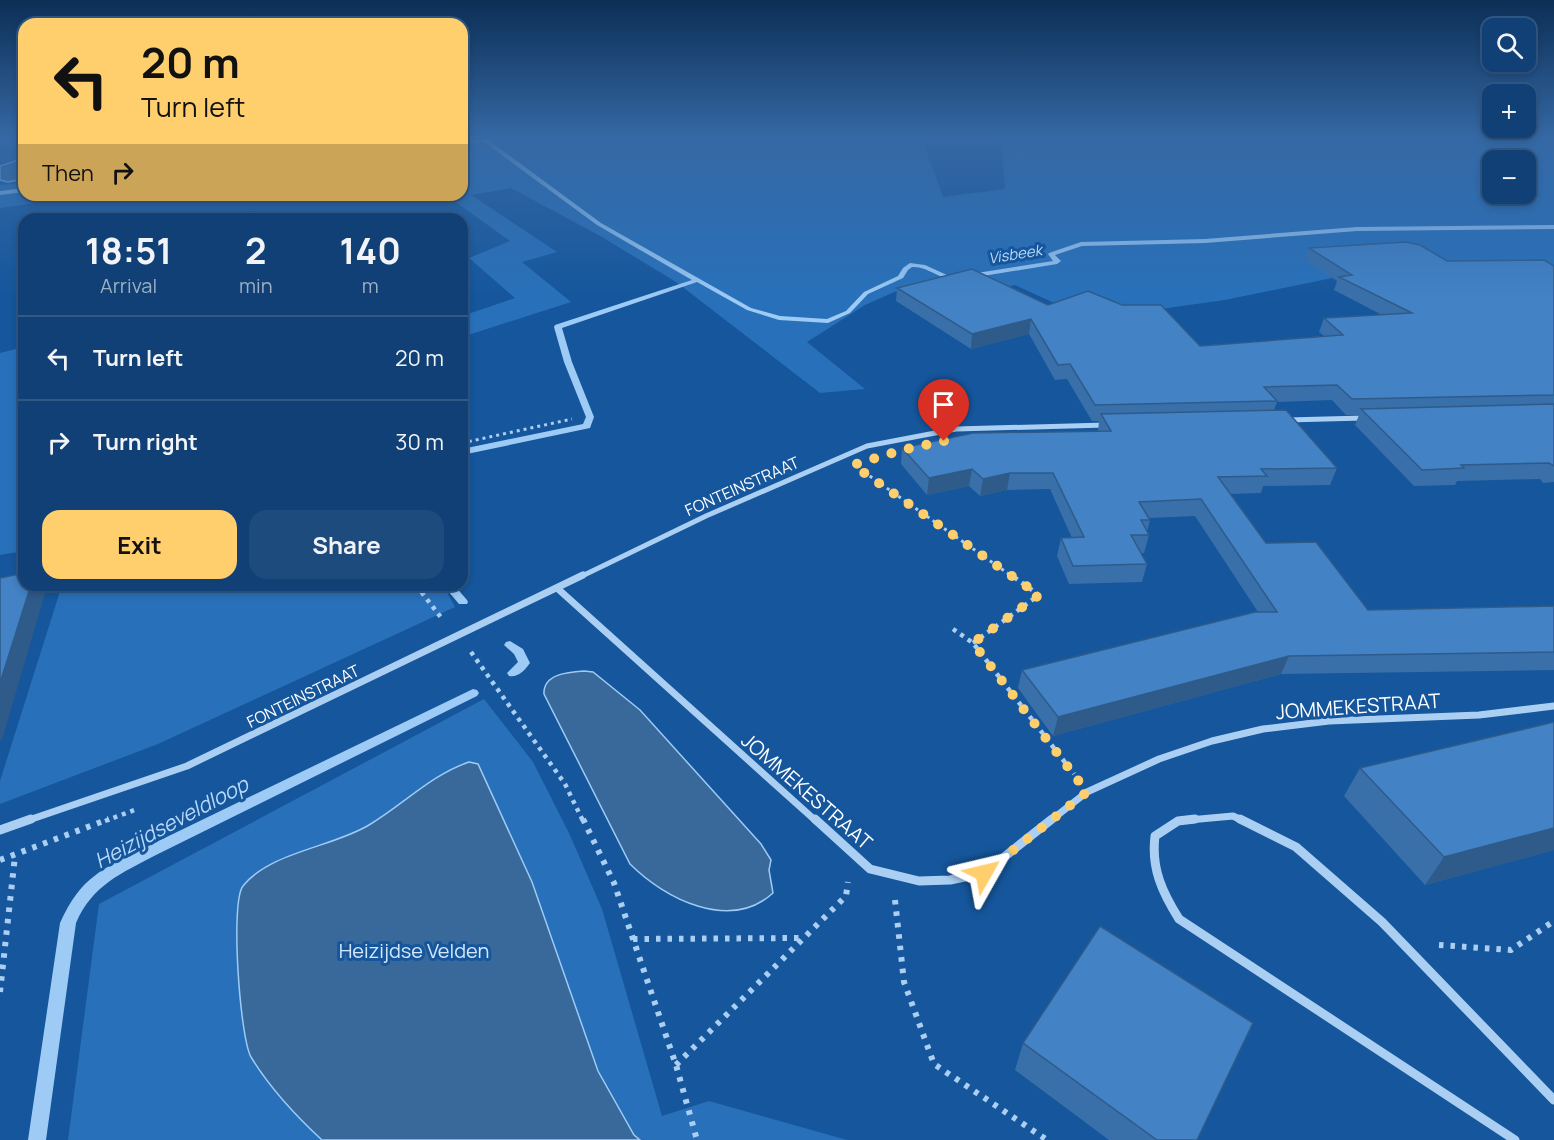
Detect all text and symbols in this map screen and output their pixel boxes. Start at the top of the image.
map controls [1482,18,1536,204]
button: search [1482,18,1536,72]
text: 20 m [141,33,240,91]
icon: left [42,42,120,120]
button: + [1482,84,1536,138]
text: Turn left [141,88,245,125]
button: − [1482,150,1536,204]
icon: right [106,156,139,189]
text: Then [42,158,94,188]
text: 18:51 [85,226,172,275]
text: 2 [245,226,267,275]
text: 140 [340,226,401,275]
water label: Visbeek [987,239,1046,269]
text: Arrival [100,272,157,299]
text: min [239,272,273,299]
text: m [362,272,379,299]
icon: left [42,342,75,375]
text: Turn left [93,343,183,373]
text: 20 m [395,343,444,373]
pin [918,379,969,441]
icon: arrive [927,388,960,421]
icon: right [42,426,75,459]
text: Turn right [93,427,198,457]
text: 30 m [395,427,444,457]
street label: FONTEINSTRAAT [681,451,803,521]
button: Exit [42,510,237,579]
button: Share [249,510,444,579]
street label: FONTEINSTRAAT [243,659,363,733]
street label: JOMMEKESTRAAT [1275,687,1441,725]
street label: JOMMEKESTRAAT [736,727,878,855]
water label: Heizijdseveldloop [89,769,254,874]
position arrow [952,841,1016,905]
park label: Heizijdse Velden [339,937,489,964]

